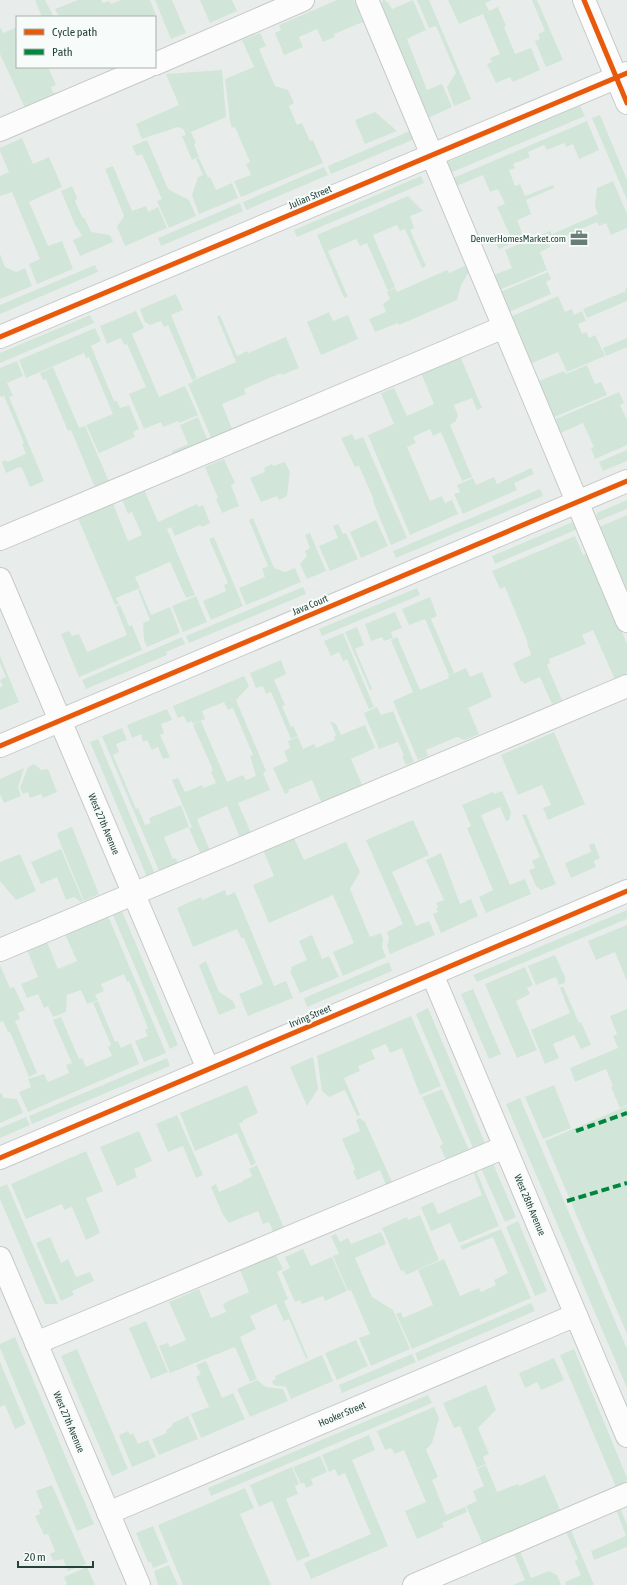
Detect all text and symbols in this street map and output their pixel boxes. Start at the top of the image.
legend [16,16,156,68]
text: Cycle path [52,25,97,39]
text: Path [52,45,73,59]
street label: Julian Street [287,183,333,211]
office icon: DenverHomesMarket.com [569,228,589,248]
place label: DenverHomesMarket.com [470,233,566,244]
street label: Java Court [291,593,330,617]
street label: West 27th Avenue [86,792,122,857]
street label: Irving Street [287,1002,333,1030]
street label: West 28th Avenue [512,1173,548,1238]
street label: West 27th Avenue [51,1390,87,1455]
street label: Hooker Street [317,1399,367,1429]
scale bar [18,1543,93,1569]
text: 20 m [24,1550,46,1564]

